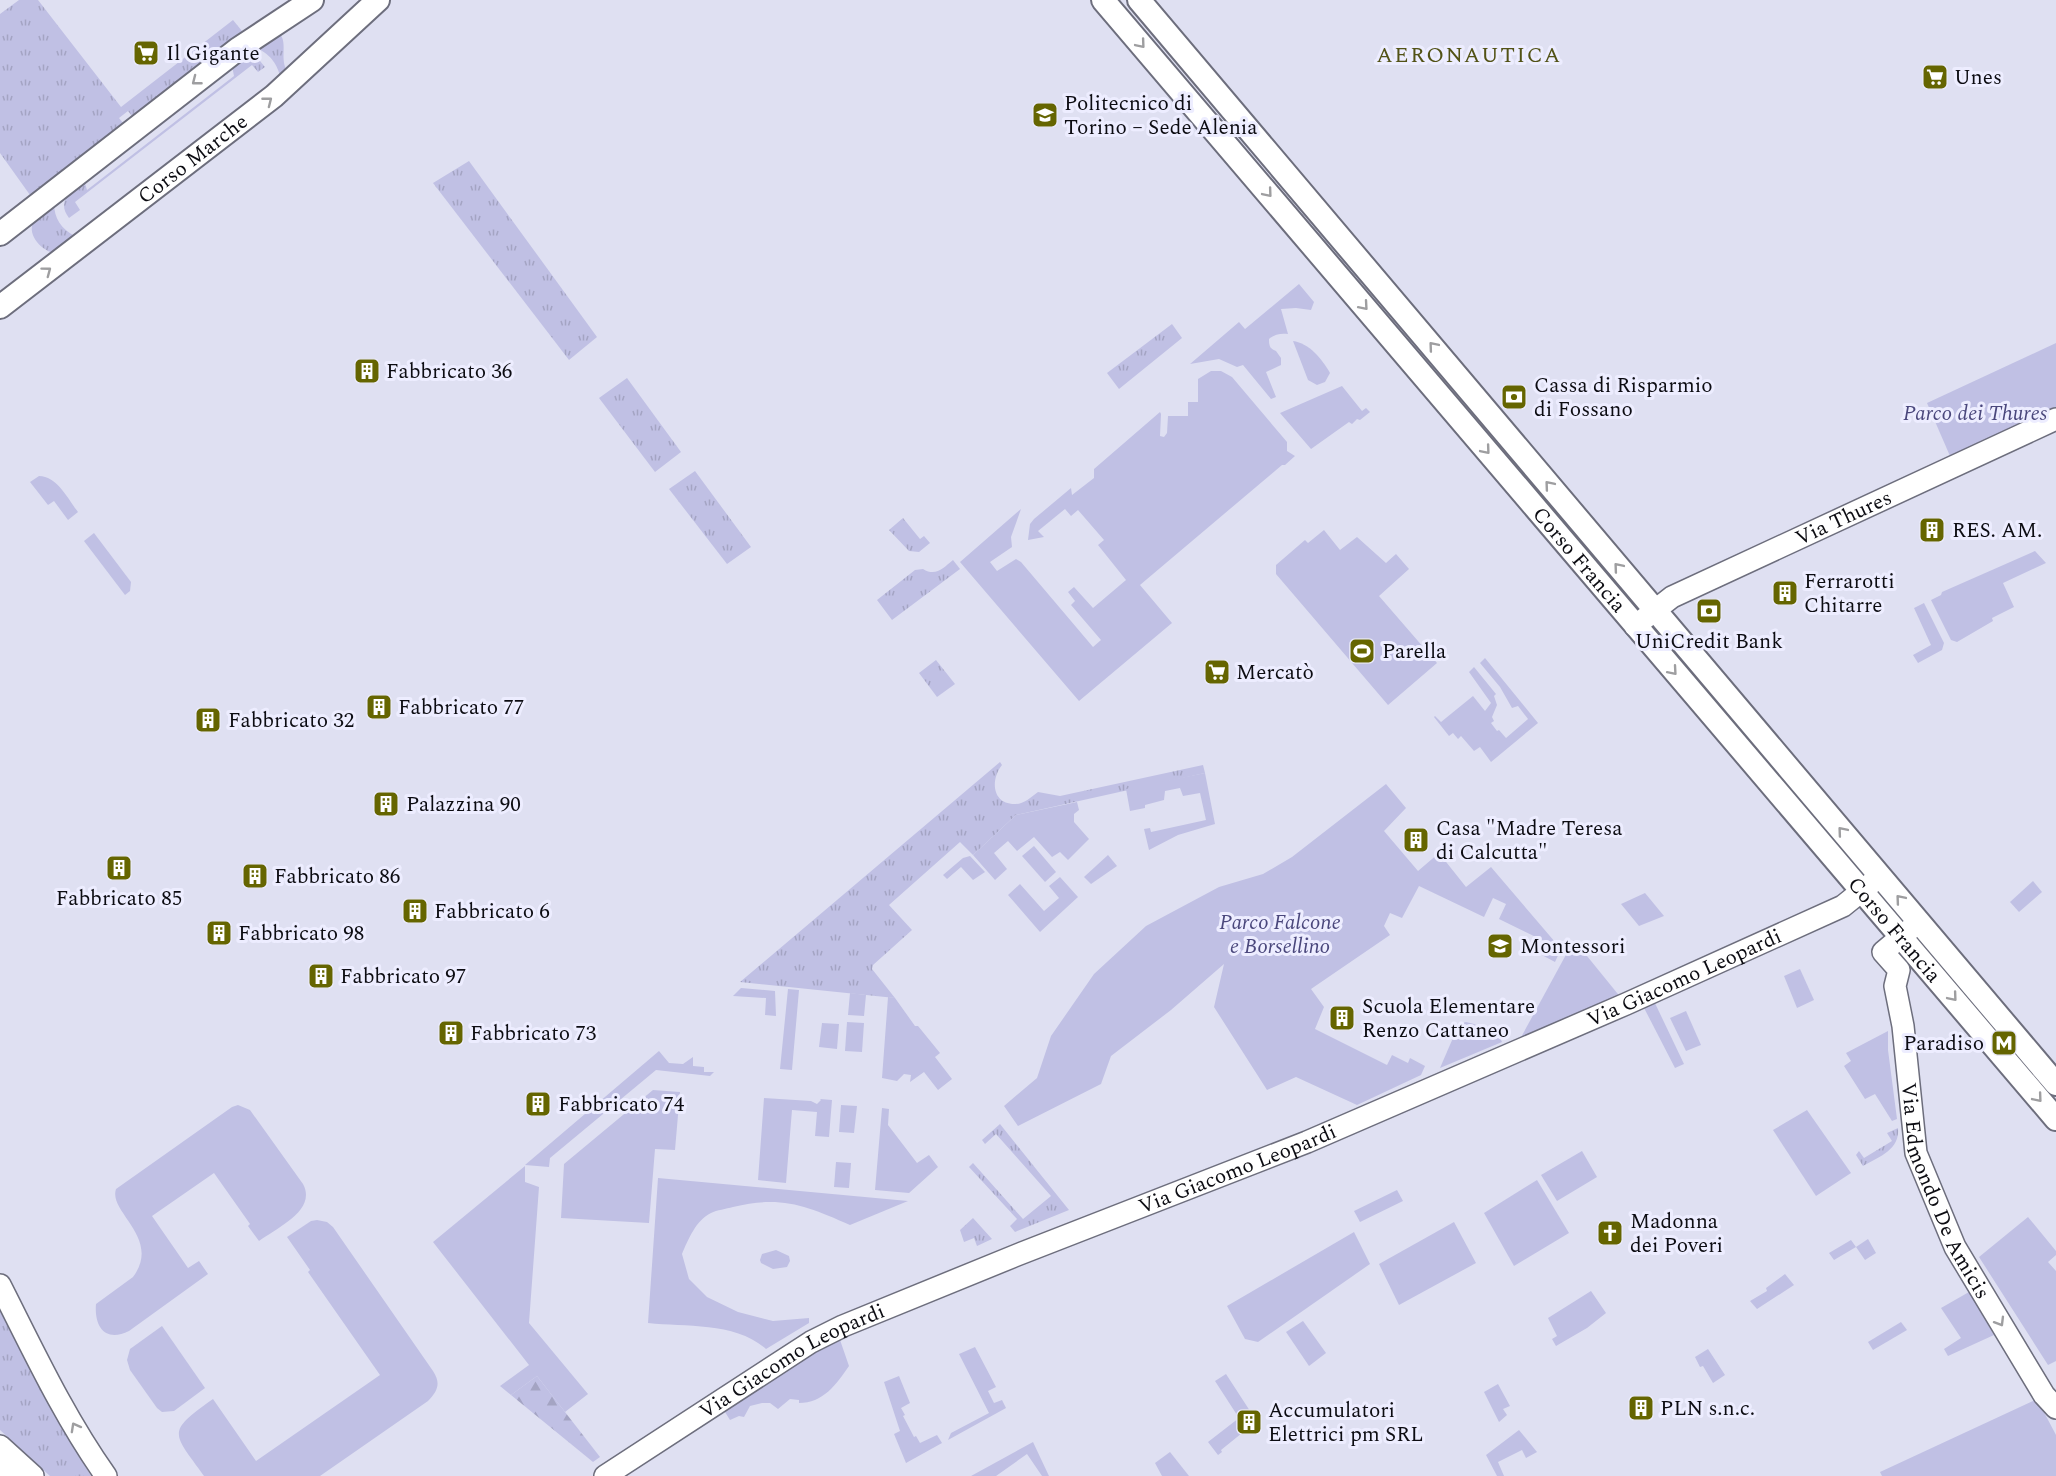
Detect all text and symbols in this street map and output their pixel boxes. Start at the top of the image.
supermarket icon: Il Gigante [131,38,161,68]
place label: Il Gigante [166,38,260,70]
one-way arrow [1134,38,1145,48]
district label: AERONAUTICA [1376,39,1562,72]
supermarket icon: Unes [1920,62,1950,92]
place label: Unes [1954,62,2002,94]
one-way arrow [191,74,202,85]
place label: Politecnico di Torino – Sede Alenia [1064,88,1258,144]
one-way arrow [261,97,272,108]
school or university icon: Politecnico di Torino – Sede Alenia [1030,100,1060,130]
street label: Corso Marche [131,107,255,212]
one-way arrow [1261,186,1272,197]
one-way arrow [40,268,51,279]
one-way arrow [1356,299,1367,310]
one-way arrow [1429,342,1440,353]
building icon: Fabbricato 36 [352,356,382,386]
place label: Fabbricato 36 [386,356,512,388]
place label: Cassa di Risparmio di Fossano [1534,370,1713,426]
bank icon: Cassa di Risparmio di Fossano [1499,382,1529,412]
park label: Parco dei Thures [1903,398,2048,430]
one-way arrow [1479,443,1490,454]
one-way arrow [1545,481,1556,492]
street label: Via Thures [1790,482,1898,555]
street label: Corso Francia [1524,500,1634,621]
building icon: RES. AM. [1917,515,1947,545]
place label: RES. AM. [1952,515,2042,547]
one-way arrow [1614,563,1625,574]
place label: Ferrarotti Chitarre [1804,566,1895,622]
building icon: Ferrarotti Chitarre [1770,578,1800,608]
bank icon: UniCredit Bank [1694,596,1724,626]
place label: UniCredit Bank [1635,626,1783,658]
sports icon: Parella [1347,636,1377,666]
place label: Parella [1382,636,1447,668]
supermarket icon: Mercatò [1202,657,1232,687]
place label: Mercatò [1236,657,1314,689]
one-way arrow [1666,664,1677,675]
building icon: Fabbricato 77 [364,692,394,722]
place label: Fabbricato 77 [398,692,524,724]
building icon: Fabbricato 32 [193,705,223,735]
place label: Fabbricato 32 [228,705,354,737]
building icon: Palazzina 90 [371,789,401,819]
place label: Palazzina 90 [406,789,521,821]
place label: Casa "Madre Teresa di Calcutta" [1436,813,1623,869]
building icon: Casa "Madre Teresa di Calcutta" [1401,825,1431,855]
one-way arrow [1838,827,1849,838]
building icon: Fabbricato 85 [104,853,134,883]
building icon: Fabbricato 86 [240,861,270,891]
place label: Fabbricato 86 [274,861,400,893]
street label: Corso Francia [1839,870,1949,991]
place label: Fabbricato 85 [56,883,182,915]
one-way arrow [1896,895,1907,906]
building icon: Fabbricato 6 [400,896,430,926]
place label: Fabbricato 6 [434,896,550,928]
park label: Parco Falcone e Borsellino [1219,907,1341,963]
building icon: Fabbricato 98 [204,918,234,948]
place label: Fabbricato 98 [238,918,364,950]
street label: Via Giacomo Leopardi [1582,921,1787,1036]
school or university icon: Montessori [1485,931,1515,961]
place label: Montessori [1520,931,1625,963]
building icon: Fabbricato 97 [306,961,336,991]
place label: Fabbricato 97 [340,961,466,993]
one-way arrow [1946,990,1957,1001]
place label: Scuola Elementare Renzo Cattaneo [1362,991,1535,1047]
building icon: Scuola Elementare Renzo Cattaneo [1327,1003,1357,1033]
building icon: Fabbricato 73 [436,1018,466,1048]
place label: Fabbricato 73 [470,1018,597,1050]
place label: Paradiso [1903,1028,1984,1060]
metro station icon: Paradiso [1989,1028,2019,1058]
street label: Via Edmondo De Amicis [1892,1081,1998,1306]
building icon: Fabbricato 74 [523,1089,553,1119]
place label: Fabbricato 74 [558,1089,685,1121]
one-way arrow [2031,1091,2042,1102]
street label: Via Giacomo Leopardi [1134,1116,1342,1223]
place label: Madonna dei Poveri [1630,1206,1723,1262]
church icon: Madonna dei Poveri [1595,1218,1625,1248]
street label: Via Giacomo Leopardi [693,1296,890,1428]
one-way arrow [1992,1316,2004,1326]
building icon: PLN s.n.c. [1626,1393,1656,1423]
place label: PLN s.n.c. [1660,1393,1755,1425]
place label: Accumulatori Elettrici pm SRL [1268,1395,1423,1451]
building icon: Accumulatori Elettrici pm SRL [1234,1407,1264,1437]
one-way arrow [71,1423,82,1433]

